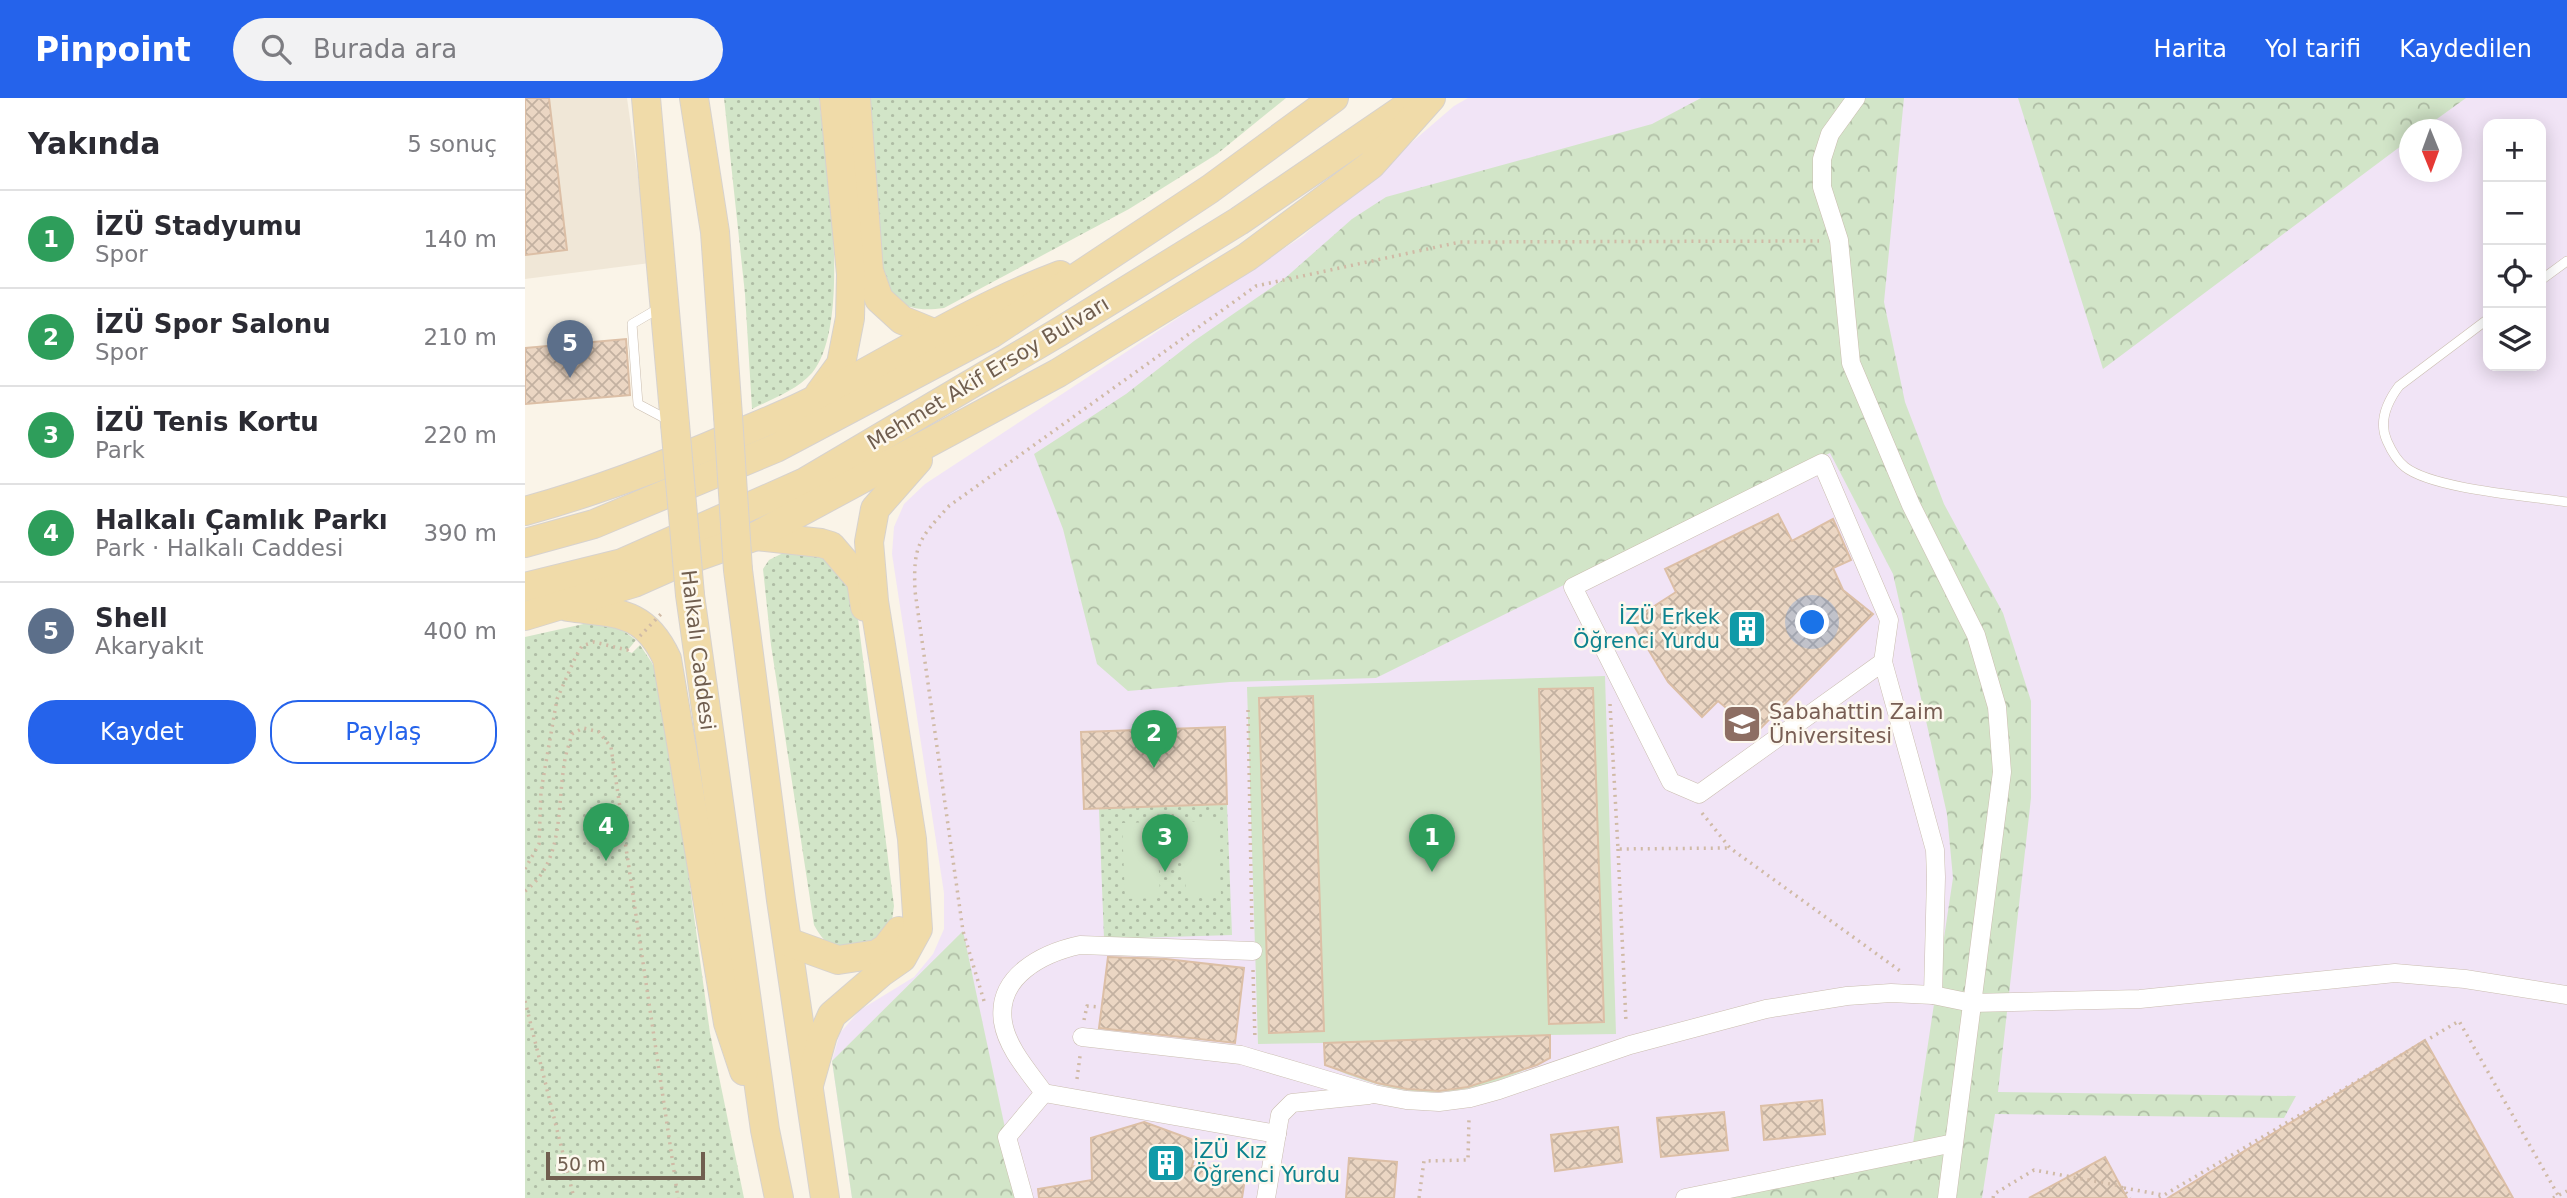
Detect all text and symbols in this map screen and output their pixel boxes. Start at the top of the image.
search box [233,18,723,81]
text: Pinpoint [35,30,191,69]
icon: search [257,30,295,68]
text: Burada ara [313,34,457,64]
text: Harita [2154,35,2227,63]
text: Yol tarifi [2265,35,2361,63]
text: Kaydedilen [2399,35,2532,63]
north arrow [2399,119,2462,182]
map controls [2483,119,2546,371]
button: + [2483,119,2546,182]
text: Yakında [28,126,161,161]
text: 5 sonuç [407,131,497,157]
button: − [2483,182,2546,245]
text: İZÜ Stadyumu [95,211,302,241]
text: 1 [43,226,59,252]
text: 140 m [423,226,497,252]
text: Spor [95,241,148,267]
button: locate [2483,245,2546,308]
street label: Mehmet Akif Ersoy Bulvarı [863,291,1113,455]
button: layers [2483,308,2546,371]
text: İZÜ Spor Salonu [95,309,331,339]
pin: 5 [547,320,593,378]
text: 2 [43,324,59,350]
text: 210 m [423,324,497,350]
text: Spor [95,339,148,365]
text: İZÜ Tenis Kortu [95,407,319,437]
text: 3 [43,422,59,448]
text: 220 m [423,422,497,448]
text: Park [95,437,145,463]
text: Halkalı Çamlık Parkı [95,505,388,535]
text: 4 [43,520,59,546]
text: 390 m [423,520,497,546]
text: Park · Halkalı Caddesi [95,535,343,561]
street label: Halkalı Caddesi [676,568,720,732]
text: Shell [95,603,168,633]
place label: İZÜ Erkek Öğrenci Yurdu [1573,604,1721,653]
your location [1795,605,1829,639]
building icon: İZÜ Erkek Öğrenci Yurdu [1726,608,1768,650]
text: 5 [43,618,59,644]
text: 400 m [423,618,497,644]
text: Akaryakıt [95,633,204,659]
button: Kaydet [28,700,256,764]
button: Paylaş [270,700,497,764]
place label: Sabahattin Zaim Üniversitesi [1769,700,1943,748]
school or university icon: Sabahattin Zaim Üniversitesi [1721,703,1763,745]
pin: 2 [1131,710,1177,768]
pin: 4 [583,803,629,861]
pin: 3 [1142,814,1188,872]
pin: 1 [1409,814,1455,872]
place label: İZÜ Kız Öğrenci Yurdu [1193,1138,1340,1187]
building icon: İZÜ Kız Öğrenci Yurdu [1145,1142,1187,1184]
scale bar [546,1149,705,1181]
text: 50 m [557,1153,606,1175]

